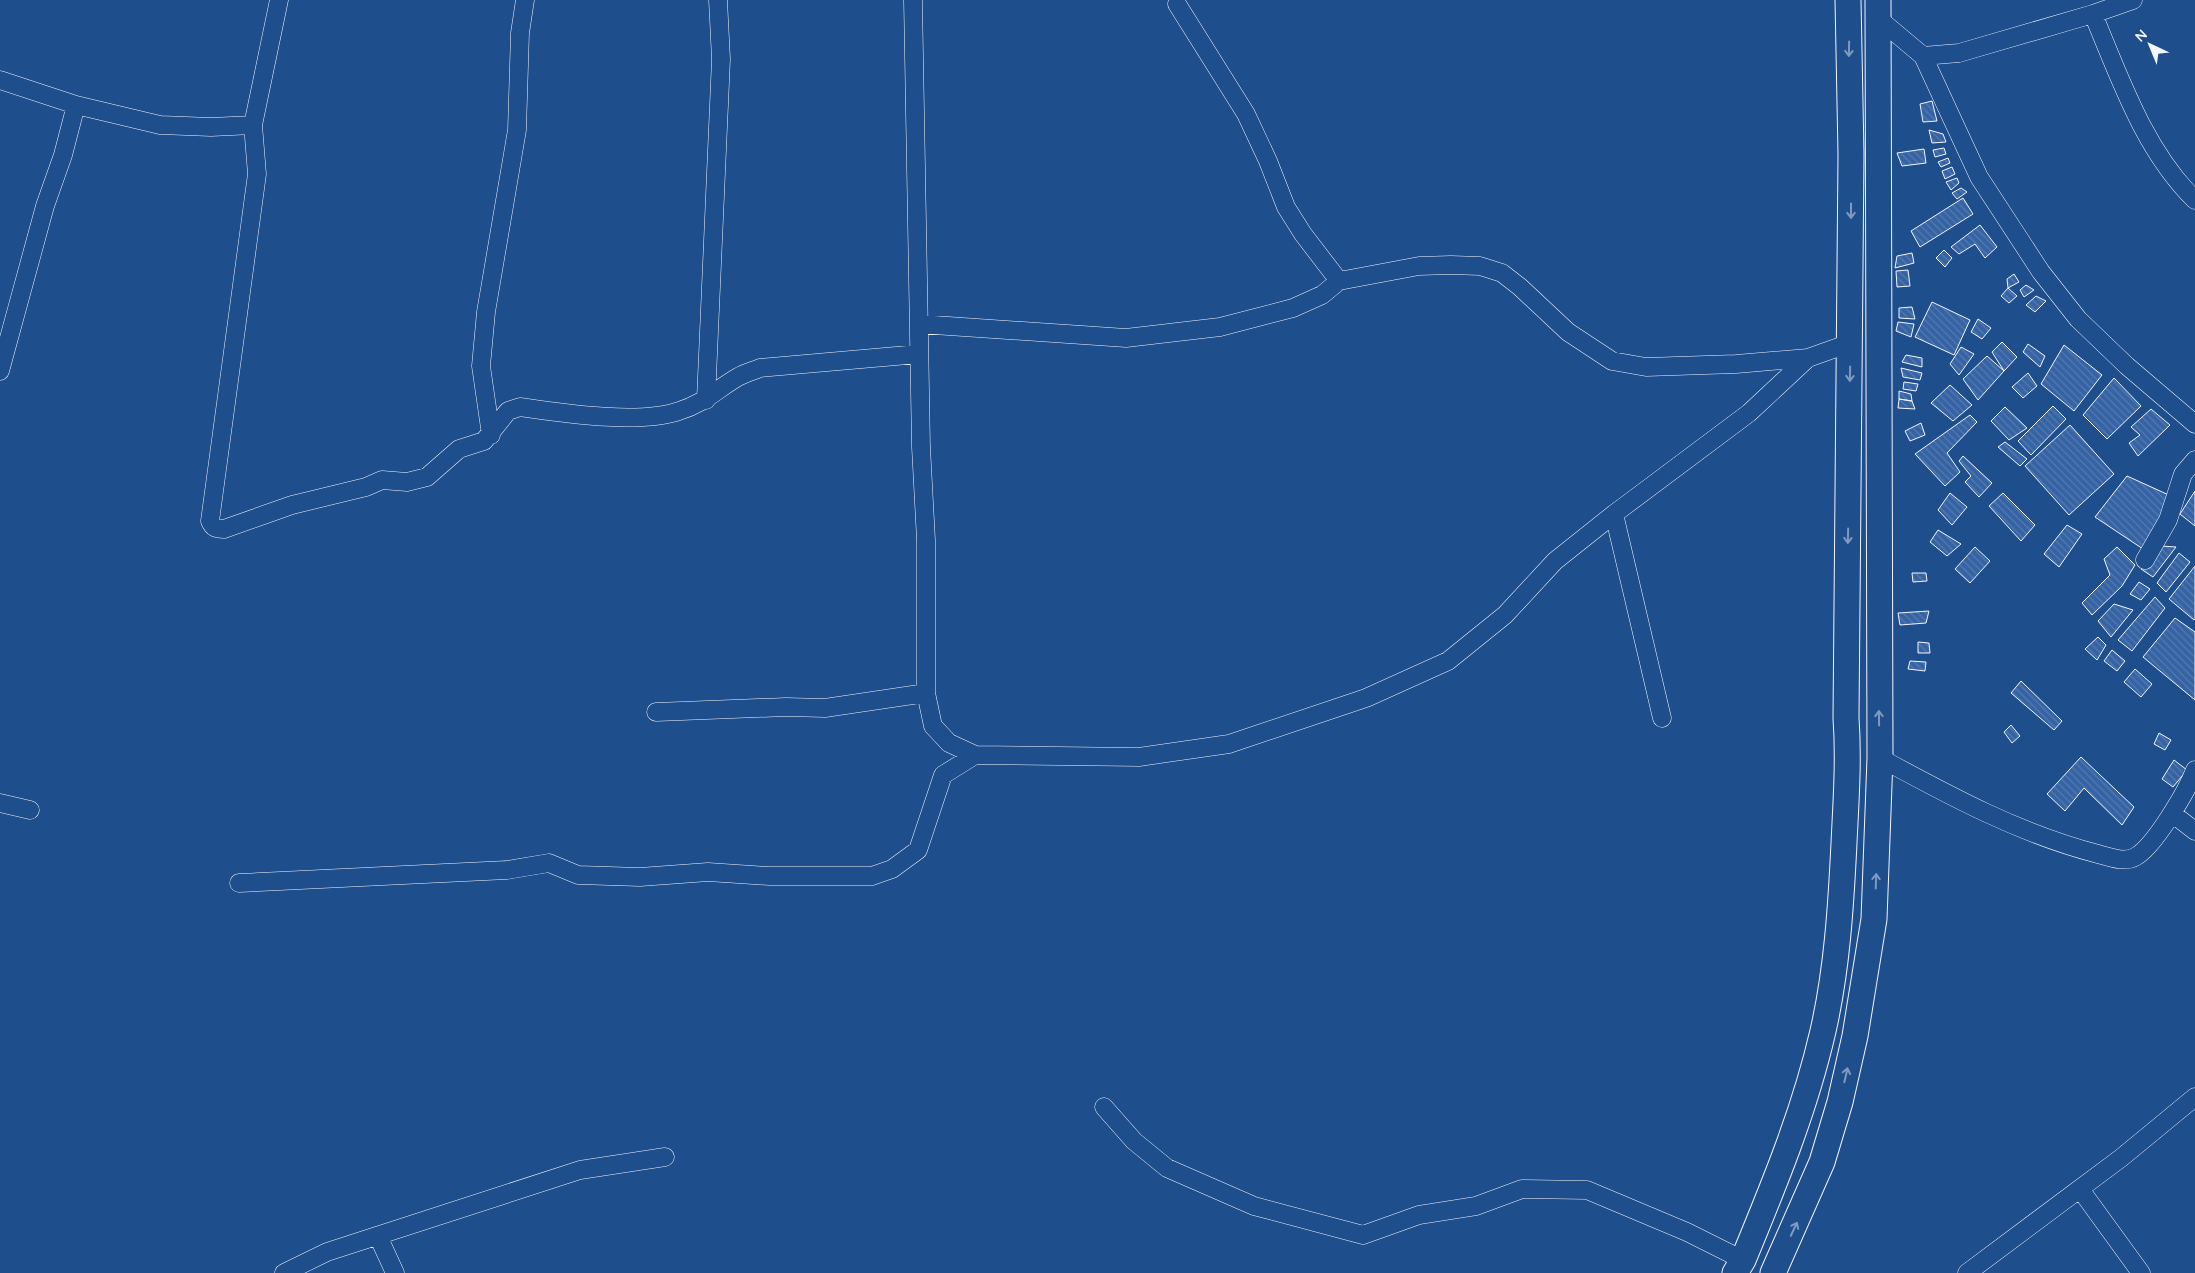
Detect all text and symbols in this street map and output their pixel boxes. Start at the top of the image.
north arrow [2125,20,2175,70]
text: N [2131,26,2151,46]
one-way arrow [1844,40,1854,56]
one-way arrow [1846,202,1856,219]
one-way arrow [1845,365,1855,381]
one-way arrow [1843,528,1853,544]
one-way arrow [1874,710,1884,726]
one-way arrow [1871,873,1880,889]
one-way arrow [1842,1068,1851,1084]
one-way arrow [1789,1222,1799,1237]

